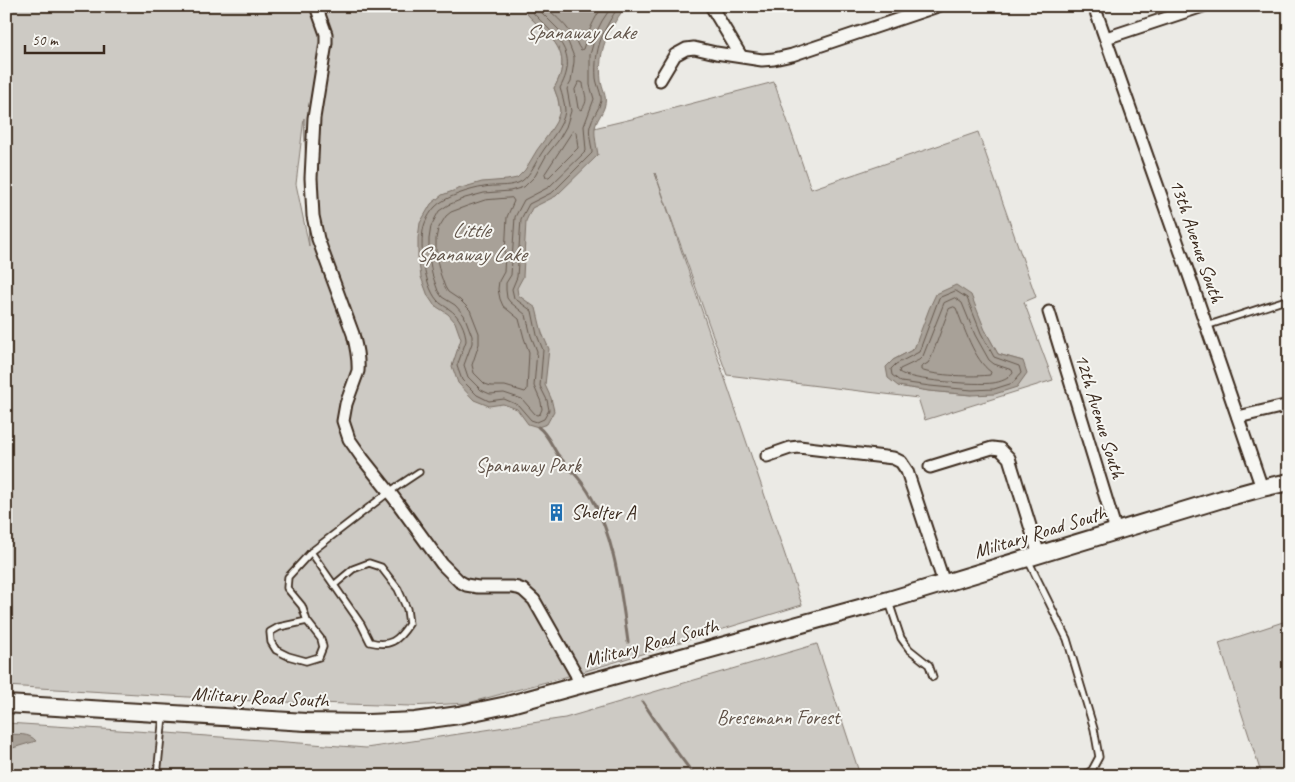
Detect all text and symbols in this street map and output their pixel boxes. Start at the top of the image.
water label: Spanaway Lake [525,19,638,45]
scale bar [25,22,104,54]
text: 50 m [32,31,59,50]
street label: 13th Avenue South [1164,176,1230,307]
water label: Little Spanaway Lake [416,217,529,267]
street label: 12th Avenue South [1069,351,1131,482]
park label: Spanaway Park [476,453,582,478]
street label: Military Road South [971,499,1111,564]
place label: Shelter A [571,500,636,525]
building icon: Shelter A [547,502,567,522]
street label: Military Road South [581,613,722,673]
street label: Military Road South [191,681,331,713]
park label: Bresemann Forest [717,705,842,730]

